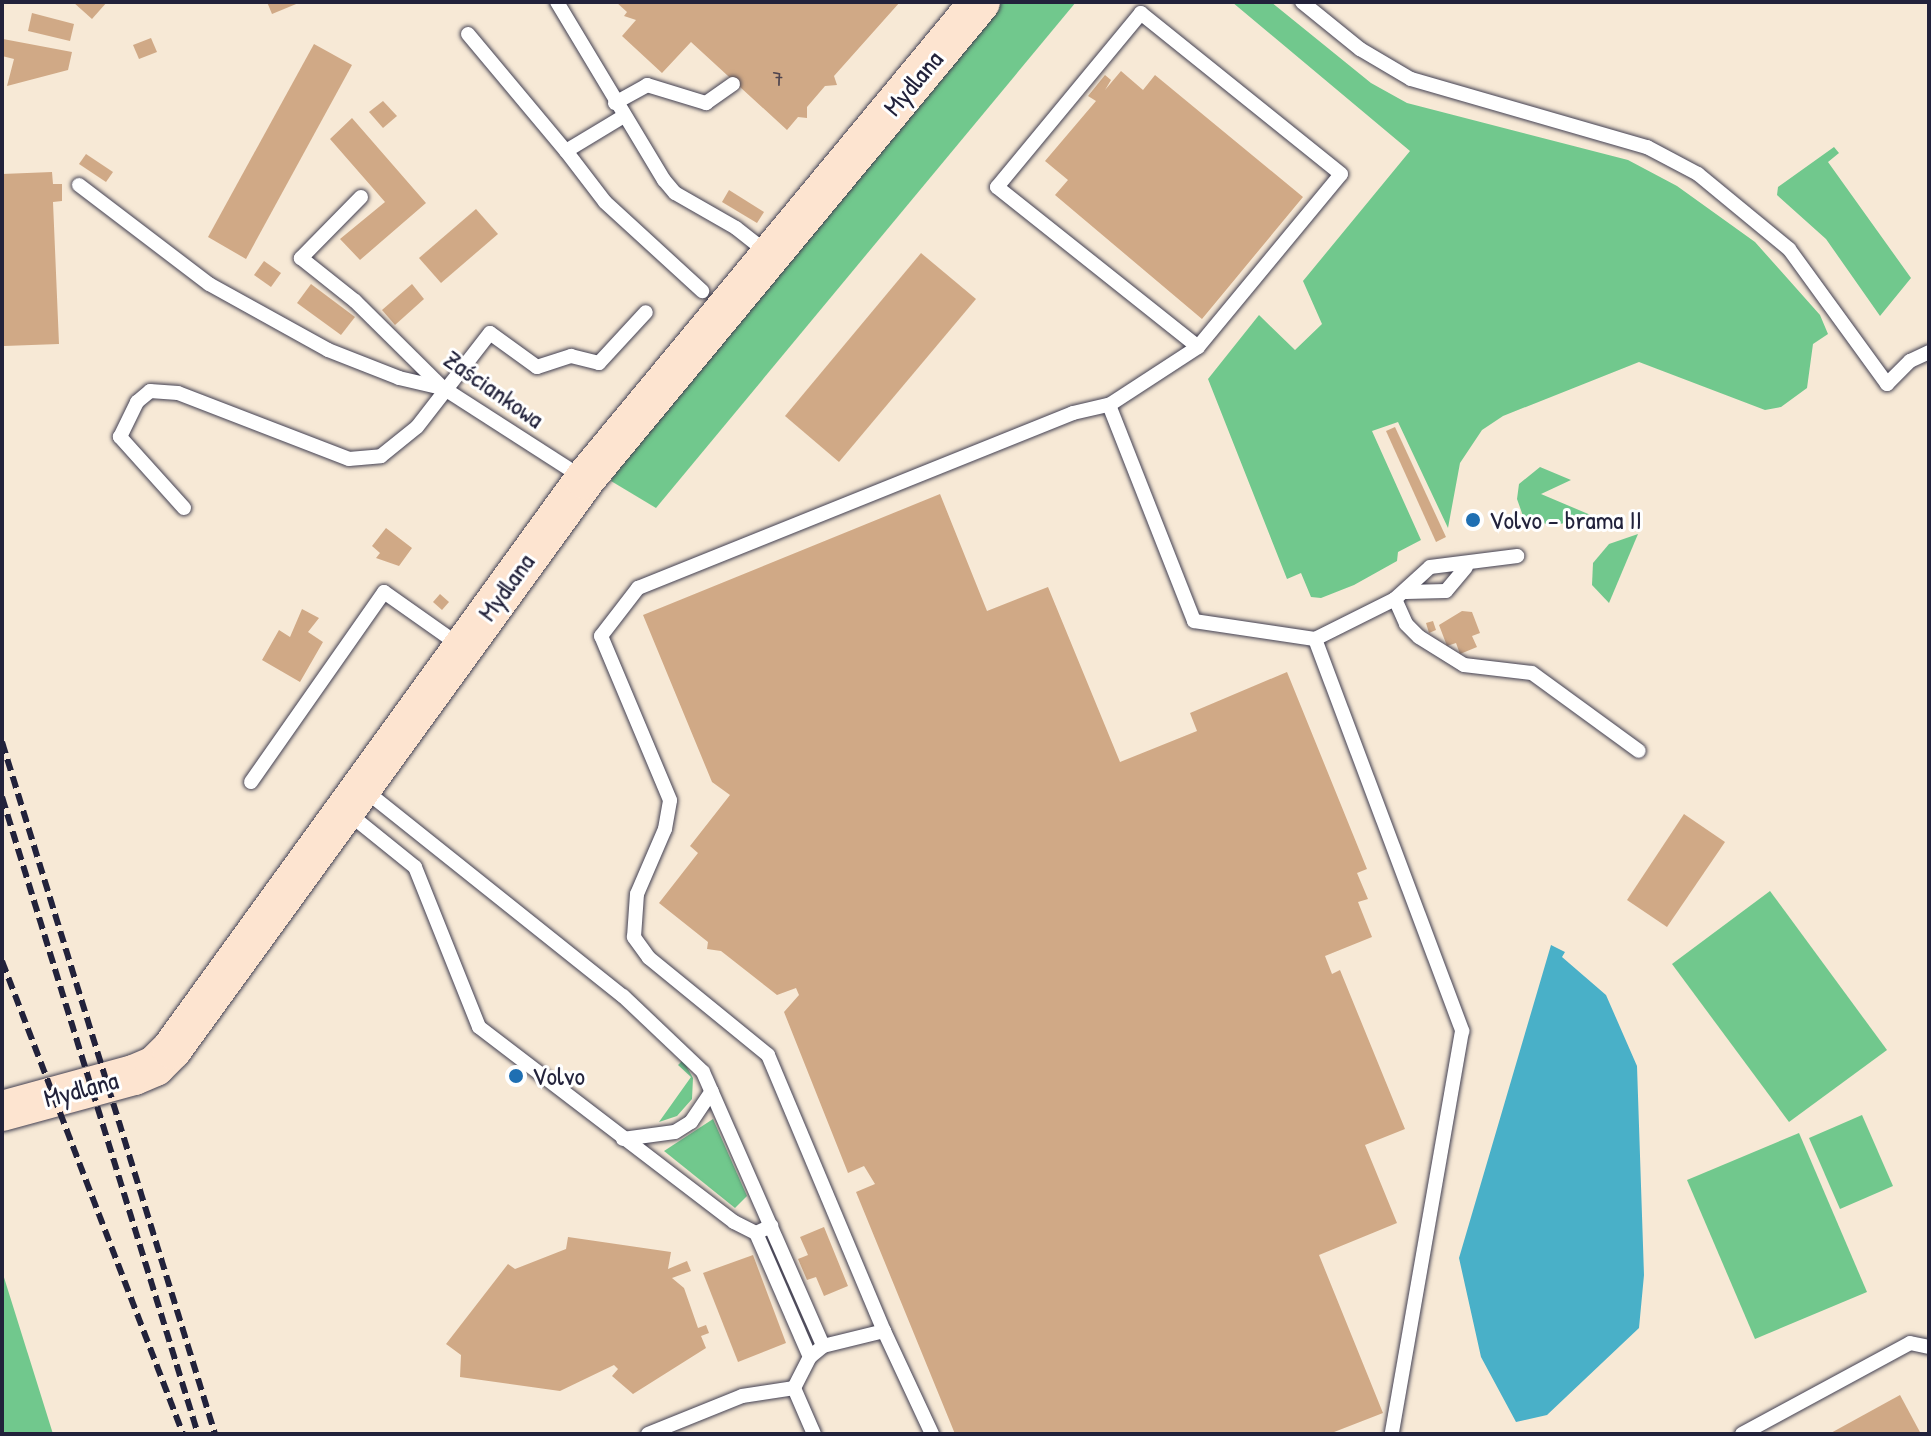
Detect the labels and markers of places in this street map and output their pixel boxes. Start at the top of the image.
place label: Volvo – brama II [1489,504,1642,536]
marker: Volvo – brama II [1464,511,1482,529]
place label: Volvo [532,1060,585,1092]
marker: Volvo [507,1067,525,1085]

